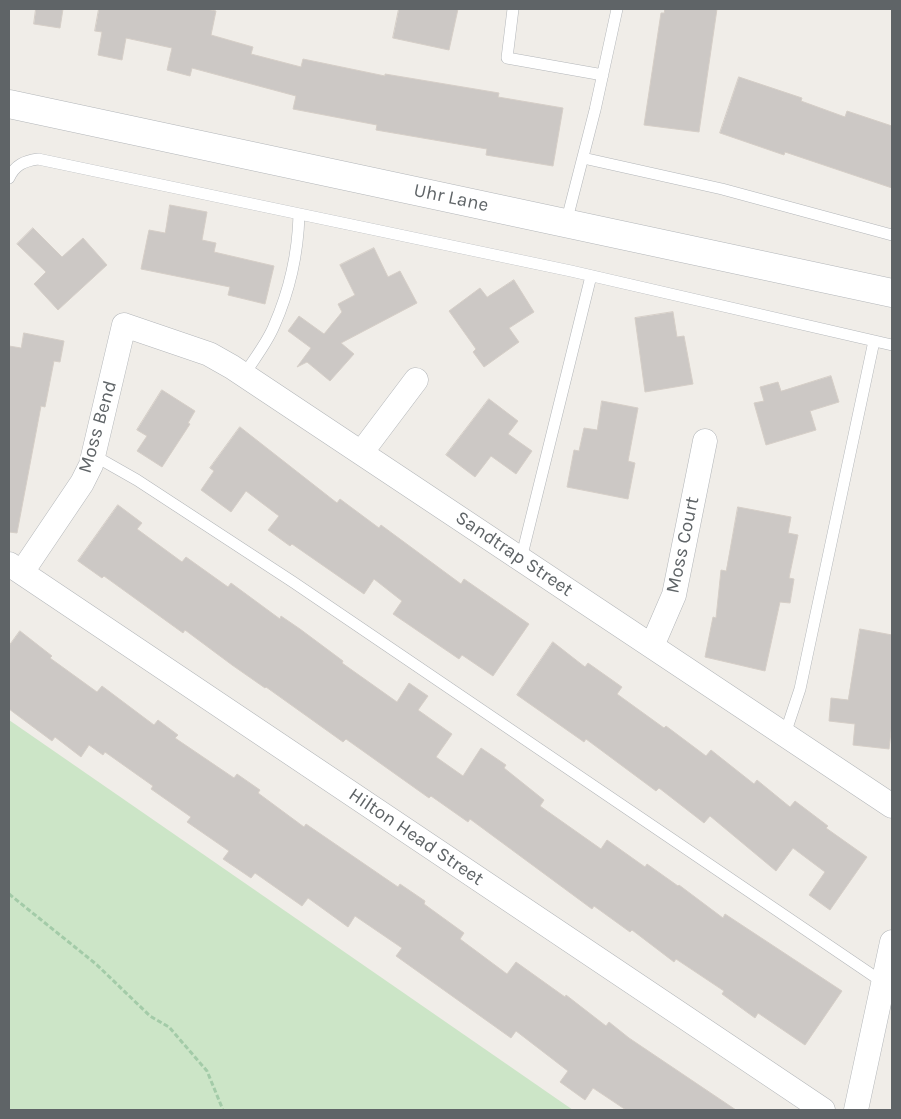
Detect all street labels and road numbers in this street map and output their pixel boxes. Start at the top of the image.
street label: Uhr Lane [412,179,490,217]
street label: Moss Bend [74,378,122,476]
street label: Moss Court [662,494,704,596]
street label: Sandtrap Street [451,506,577,602]
street label: Hilton Head Street [344,783,488,891]

